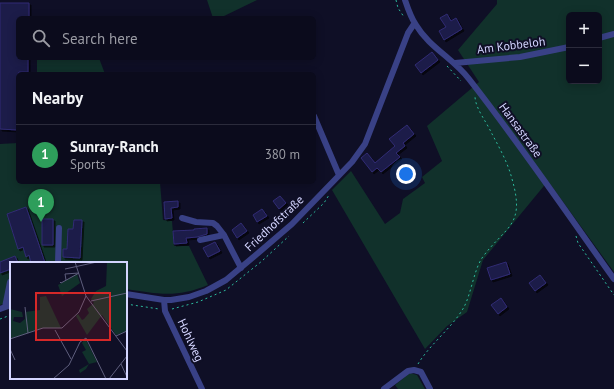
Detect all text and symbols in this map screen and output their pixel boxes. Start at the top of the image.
map controls [566,12,602,84]
button: + [566,12,602,48]
search box [16,16,316,60]
icon: search [30,27,52,49]
text: Search here [62,29,138,48]
street label: Am Kobbeloh [476,33,546,57]
button: − [566,48,602,84]
text: Nearby [32,87,83,109]
street label: Hansastraße [496,100,546,160]
text: Sunray-Ranch [70,137,159,156]
text: 1 [41,146,49,163]
text: 380 m [265,146,300,163]
text: Sports [70,156,106,173]
your location [396,164,416,184]
pin: 1 [28,189,54,222]
street label: Friedhofstraße [241,192,307,254]
inset map [10,262,127,379]
street label: Hohlweg [175,316,207,364]

